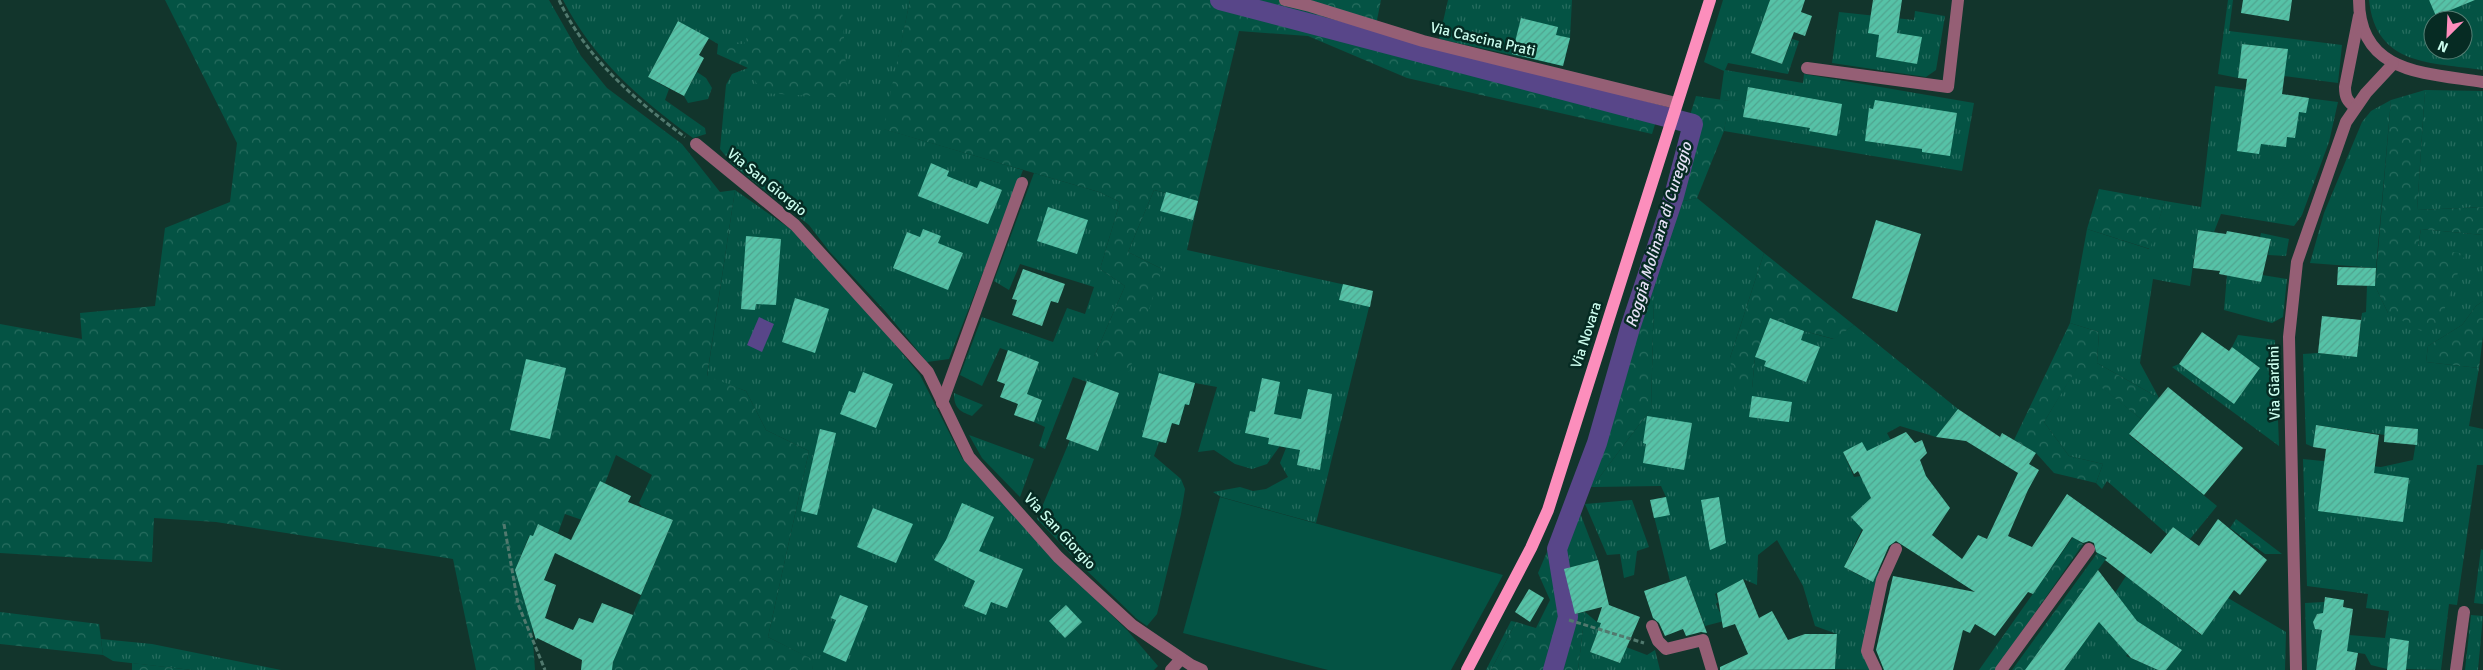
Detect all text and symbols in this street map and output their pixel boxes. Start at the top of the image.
north arrow [2423,10,2473,60]
street label: Via Cascina Prati [1429,18,1537,60]
text: N [2435,37,2451,56]
water label: Roggia Molinara di Cureggio [1621,139,1697,330]
street label: Via San Giorgio [723,144,811,220]
street label: Via Novara [1567,299,1605,371]
street label: Via Giardini [2264,346,2284,420]
street label: Via San Giorgio [1020,489,1100,573]

